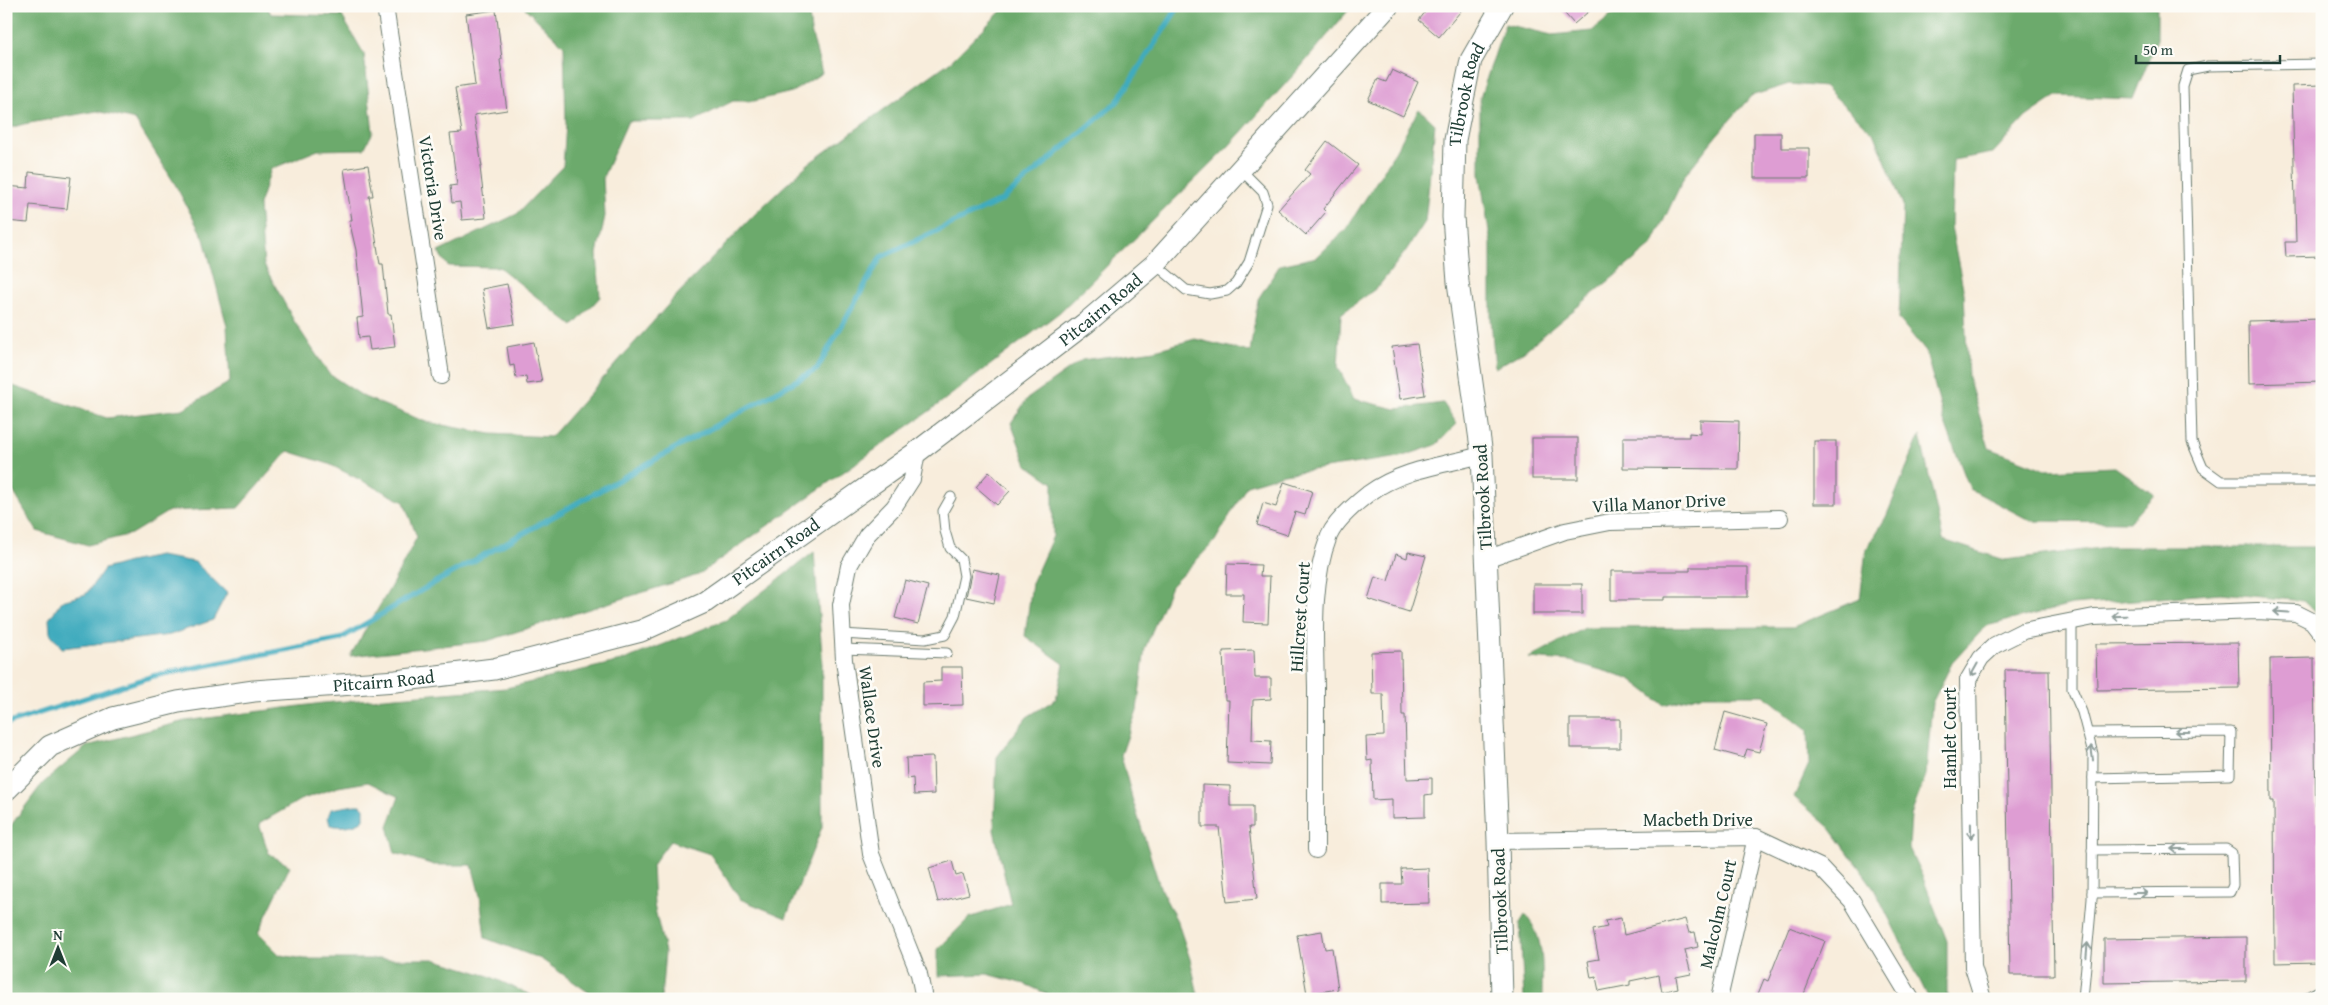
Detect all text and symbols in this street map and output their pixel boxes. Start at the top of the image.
scale bar [2136,32,2279,64]
street label: Tilbrook Road [1441,37,1491,147]
text: 50 m [2143,39,2174,60]
street label: Victoria Drive [412,134,455,242]
street label: Pitcairn Road [1053,266,1148,352]
street label: Tilbrook Road [1466,443,1499,551]
street label: Villa Manor Drive [1591,486,1726,519]
street label: Pitcairn Road [726,511,825,592]
street label: Hillcrest Court [1282,560,1317,673]
one-way arrow [2273,608,2289,617]
one-way arrow [2111,611,2128,621]
street label: Pitcairn Road [332,662,436,698]
one-way arrow [1968,663,1978,677]
street label: Wallace Drive [852,664,893,770]
street label: Hamlet Court [1936,687,1963,789]
one-way arrow [2174,727,2190,737]
one-way arrow [2086,745,2096,761]
street label: Macbeth Drive [1643,806,1753,833]
one-way arrow [1966,823,1976,839]
one-way arrow [2170,844,2186,854]
street label: Tilbrook Road [1484,847,1515,954]
street label: Malcolm Court [1692,856,1743,971]
one-way arrow [2132,888,2148,898]
north arrow [32,922,82,972]
text: N [53,925,63,945]
one-way arrow [2082,942,2092,958]

